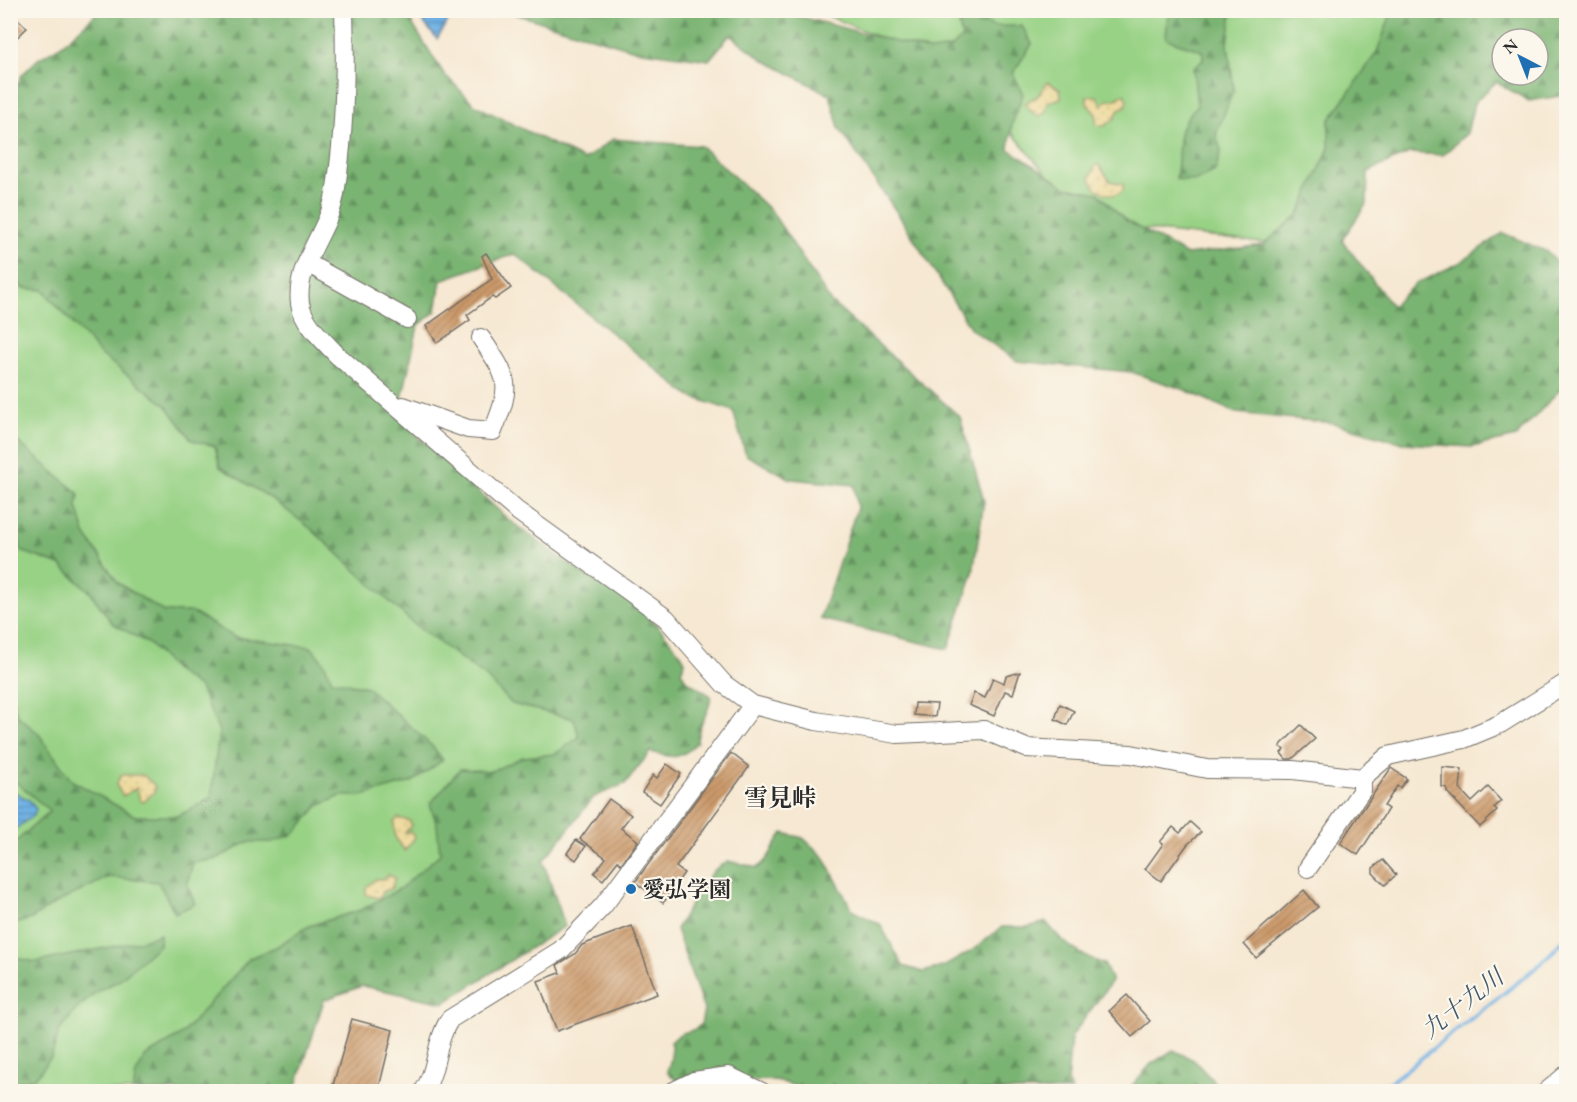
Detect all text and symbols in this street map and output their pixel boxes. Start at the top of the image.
north arrow [1490,27,1550,87]
text: N [1498,34,1522,58]
district label: 雪見峠 [744,782,816,813]
place label: 愛弘学園 [643,875,731,904]
marker: 愛弘学園 [624,882,638,896]
water label: 九十九川 [1415,959,1512,1045]

